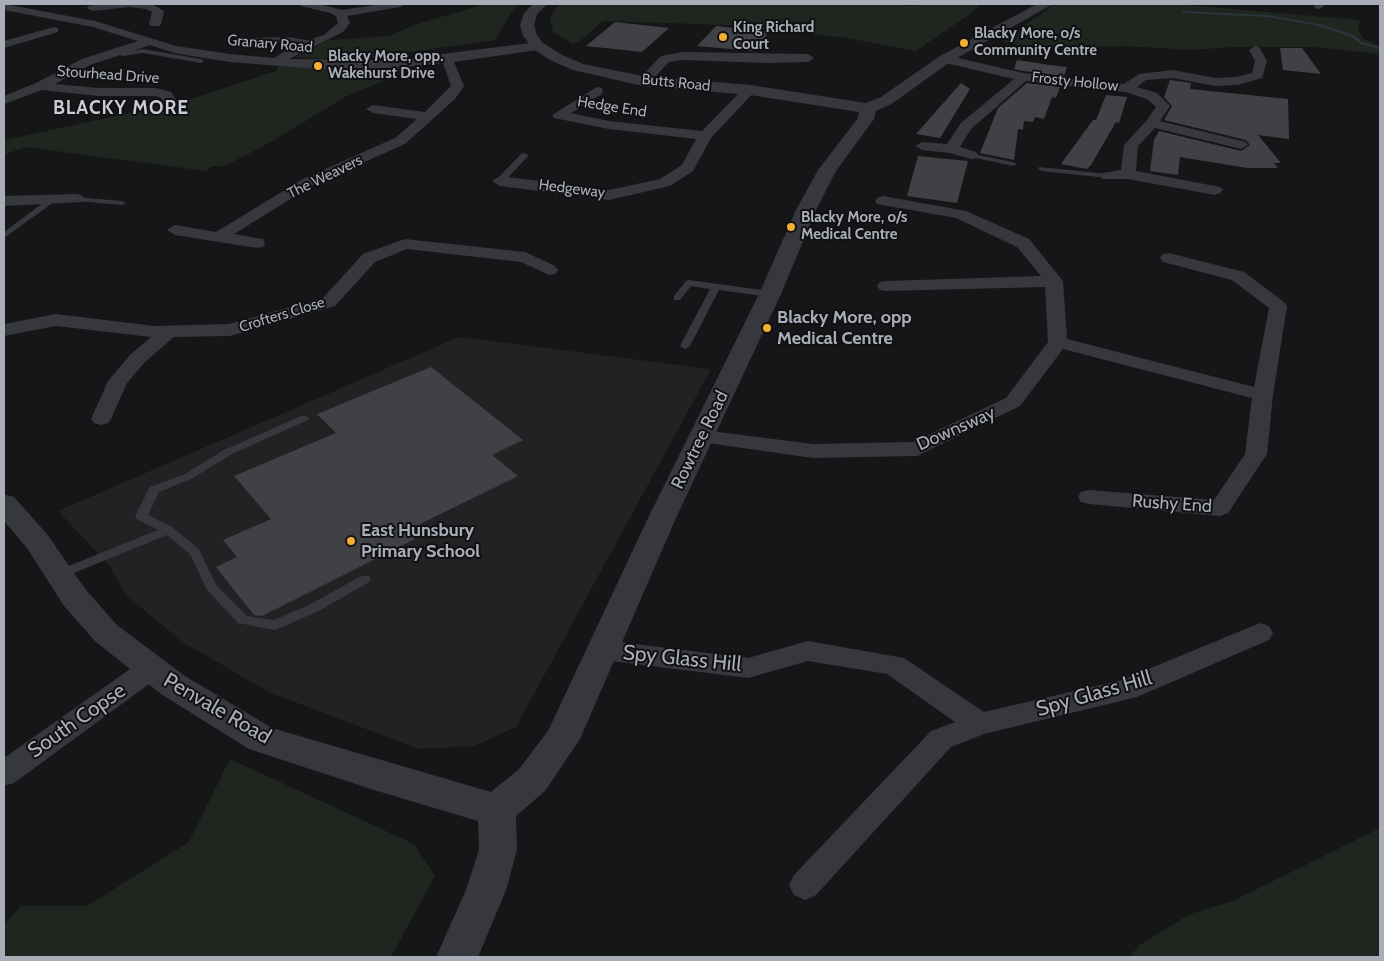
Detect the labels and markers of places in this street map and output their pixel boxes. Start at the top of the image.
place label: King Richard Court [733,19,814,54]
place label: Blacky More, o/s Community Centre [974,25,1097,60]
marker: King Richard Court [717,31,729,43]
marker: Blacky More, o/s Community Centre [958,37,970,49]
place label: Blacky More, opp. Wakehurst Drive [328,48,444,83]
marker: Blacky More, opp. Wakehurst Drive [312,60,324,72]
place label: Blacky More, o/s Medical Centre [801,209,907,244]
marker: Blacky More, o/s Medical Centre [785,221,797,233]
place label: Blacky More, opp Medical Centre [777,307,912,350]
marker: Blacky More, opp Medical Centre [761,322,773,334]
place label: East Hunsbury Primary School [361,520,480,562]
marker: East Hunsbury Primary School [345,535,357,547]

